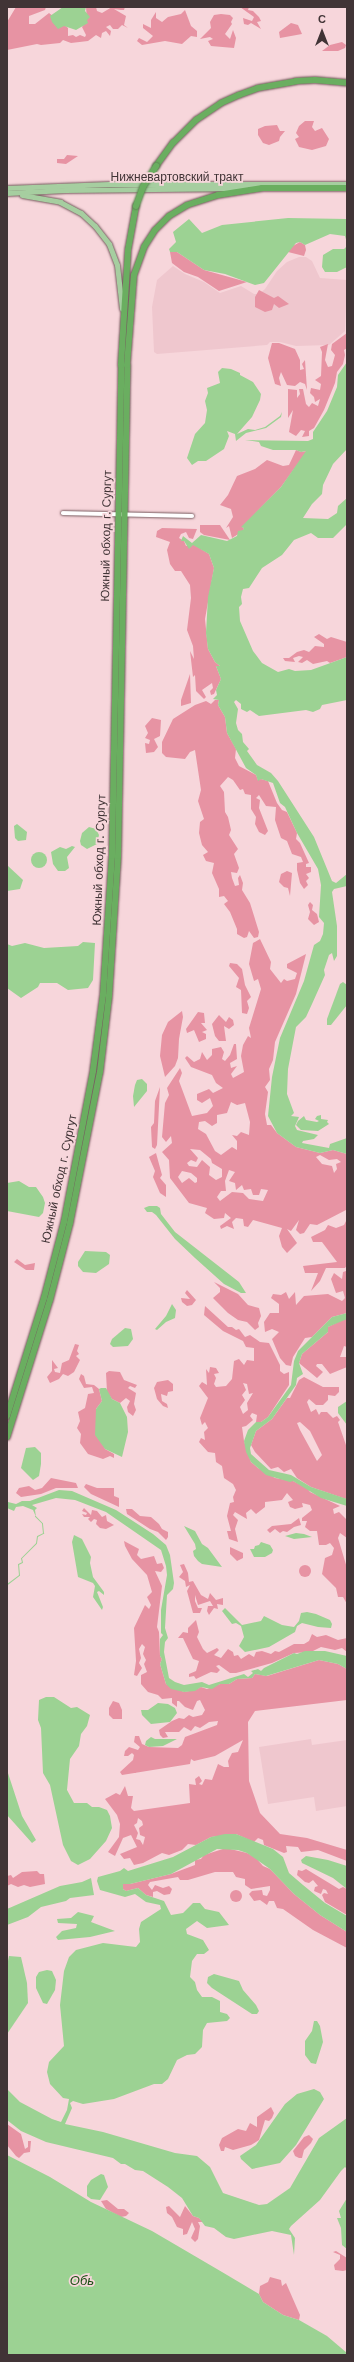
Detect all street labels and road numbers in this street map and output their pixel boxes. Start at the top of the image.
street label: Нижневартовский тракт [111,171,243,185]
street label: Южный обход г. Сургут [99,470,115,602]
street label: Южный обход г. Сургут [91,794,109,926]
street label: Южный обход г. Сургут [39,1113,81,1245]

